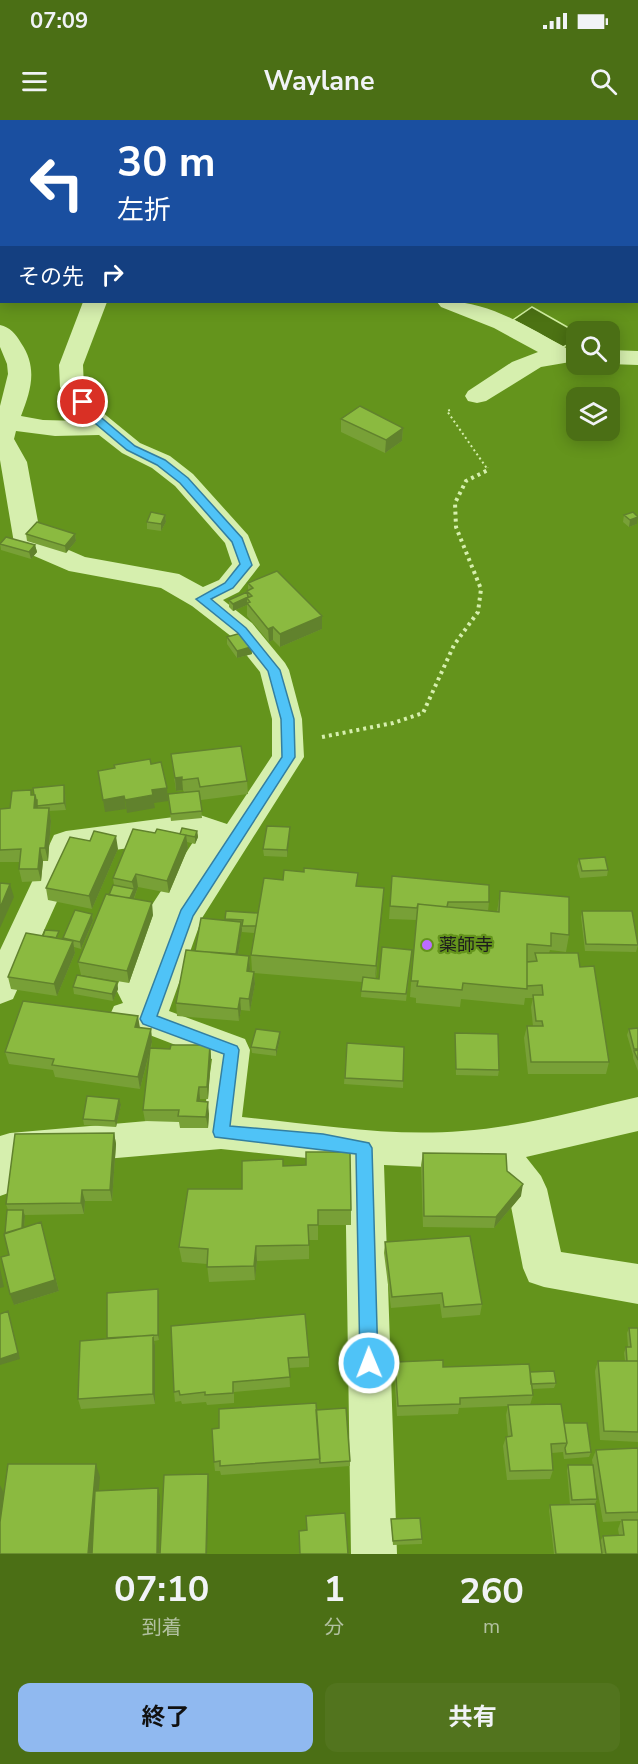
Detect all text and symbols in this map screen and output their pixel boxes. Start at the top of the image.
text: 07:09 [30,6,88,36]
text: Waylane [263,63,375,100]
icon: menu [18,65,51,98]
icon: search [587,65,620,98]
text: 30 m [117,134,216,191]
icon: left [18,144,96,222]
text: 左折 [117,192,171,229]
icon: right [96,258,129,291]
text: その先 [18,262,84,292]
map controls [566,321,620,441]
button: search [566,321,620,375]
pin [57,376,108,427]
icon: arrive [66,385,99,418]
button: layers [566,387,620,441]
place label: 薬師寺 [439,933,493,957]
marker: 薬師寺 [420,938,434,952]
position arrow [337,1331,401,1395]
text: 07:10 [114,1565,209,1614]
text: 1 [323,1565,345,1614]
text: 260 [459,1567,524,1616]
text: m [483,1613,500,1640]
text: 到着 [142,1614,182,1641]
text: 分 [324,1614,344,1641]
button: 終了 [18,1683,313,1752]
button: 共有 [325,1683,620,1752]

